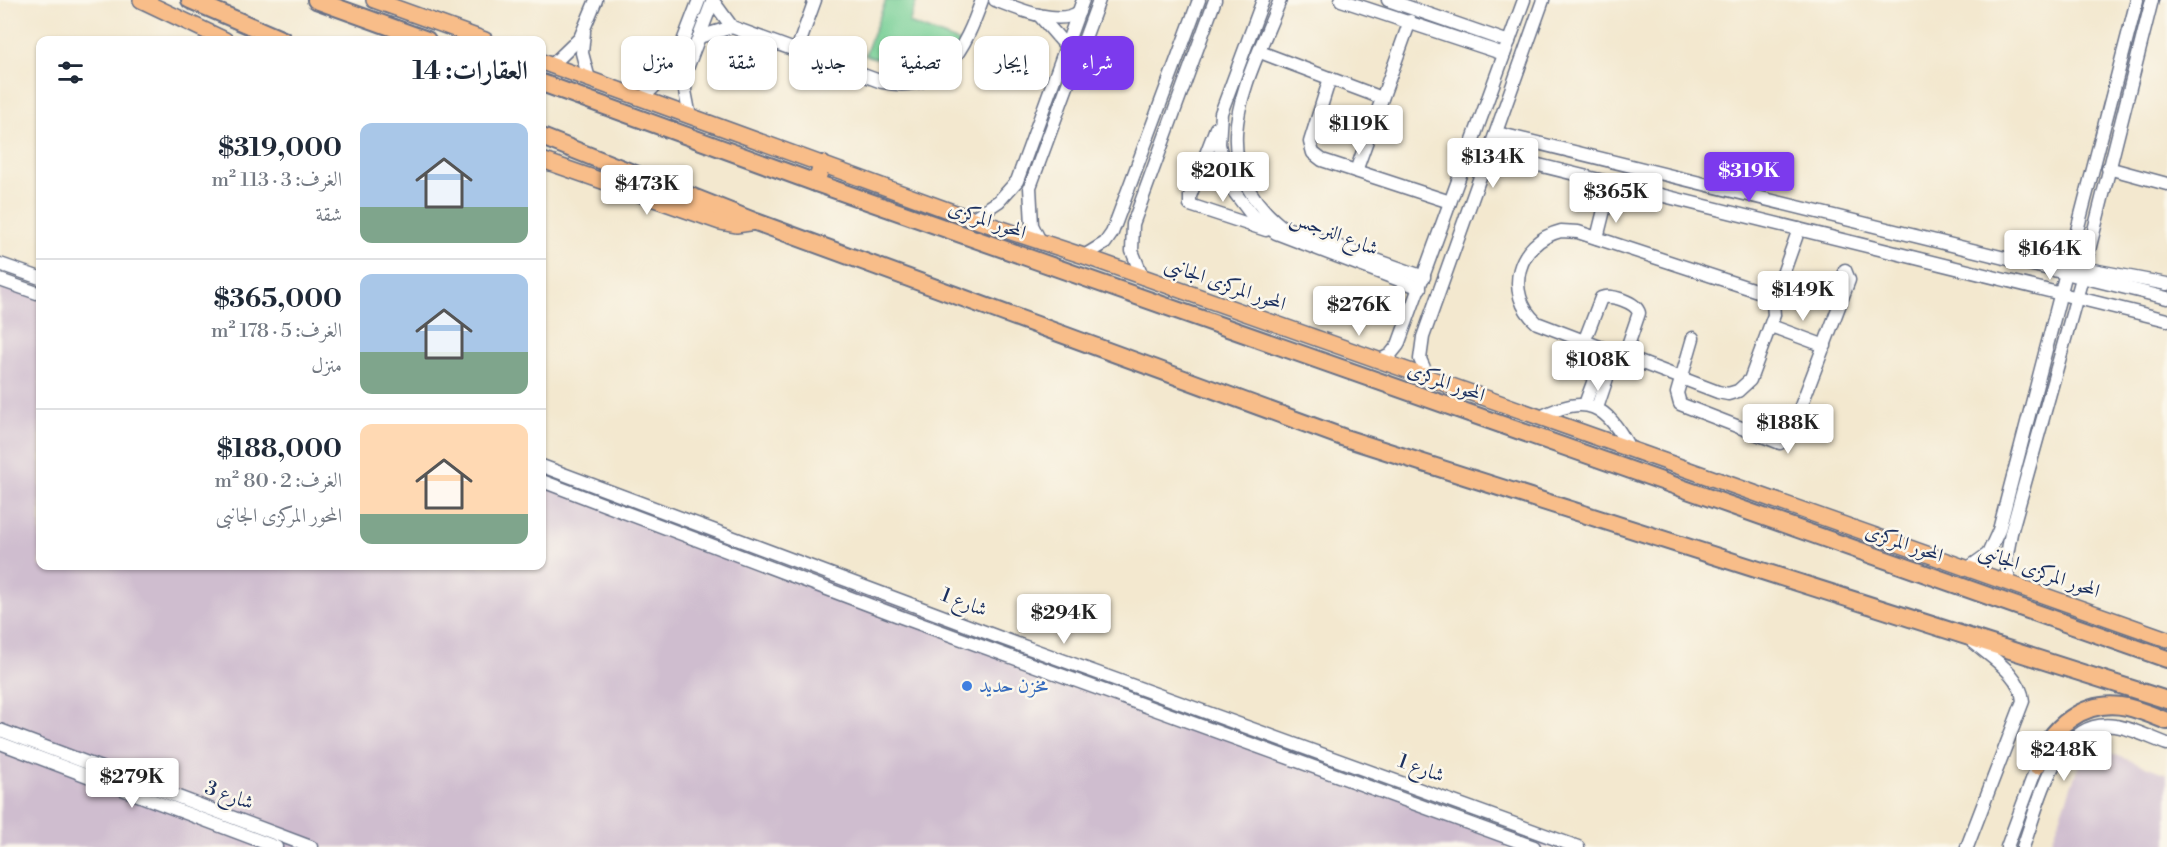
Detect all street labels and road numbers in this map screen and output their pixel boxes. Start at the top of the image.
street label: المحور المركزى [945,196,1029,246]
street label: شارع النرجس [1285,206,1382,266]
street label: المحور المركزى الجانبى [1161,253,1289,318]
street label: المحور المركزى [1404,357,1488,409]
street label: المحور المركزى [1862,519,1946,569]
street label: المحور المركزى الجانبى [1975,540,2103,605]
street label: شارع 1 [936,583,991,627]
street label: شارع 1 [1393,749,1448,793]
street label: شارع 3 [200,776,257,820]

